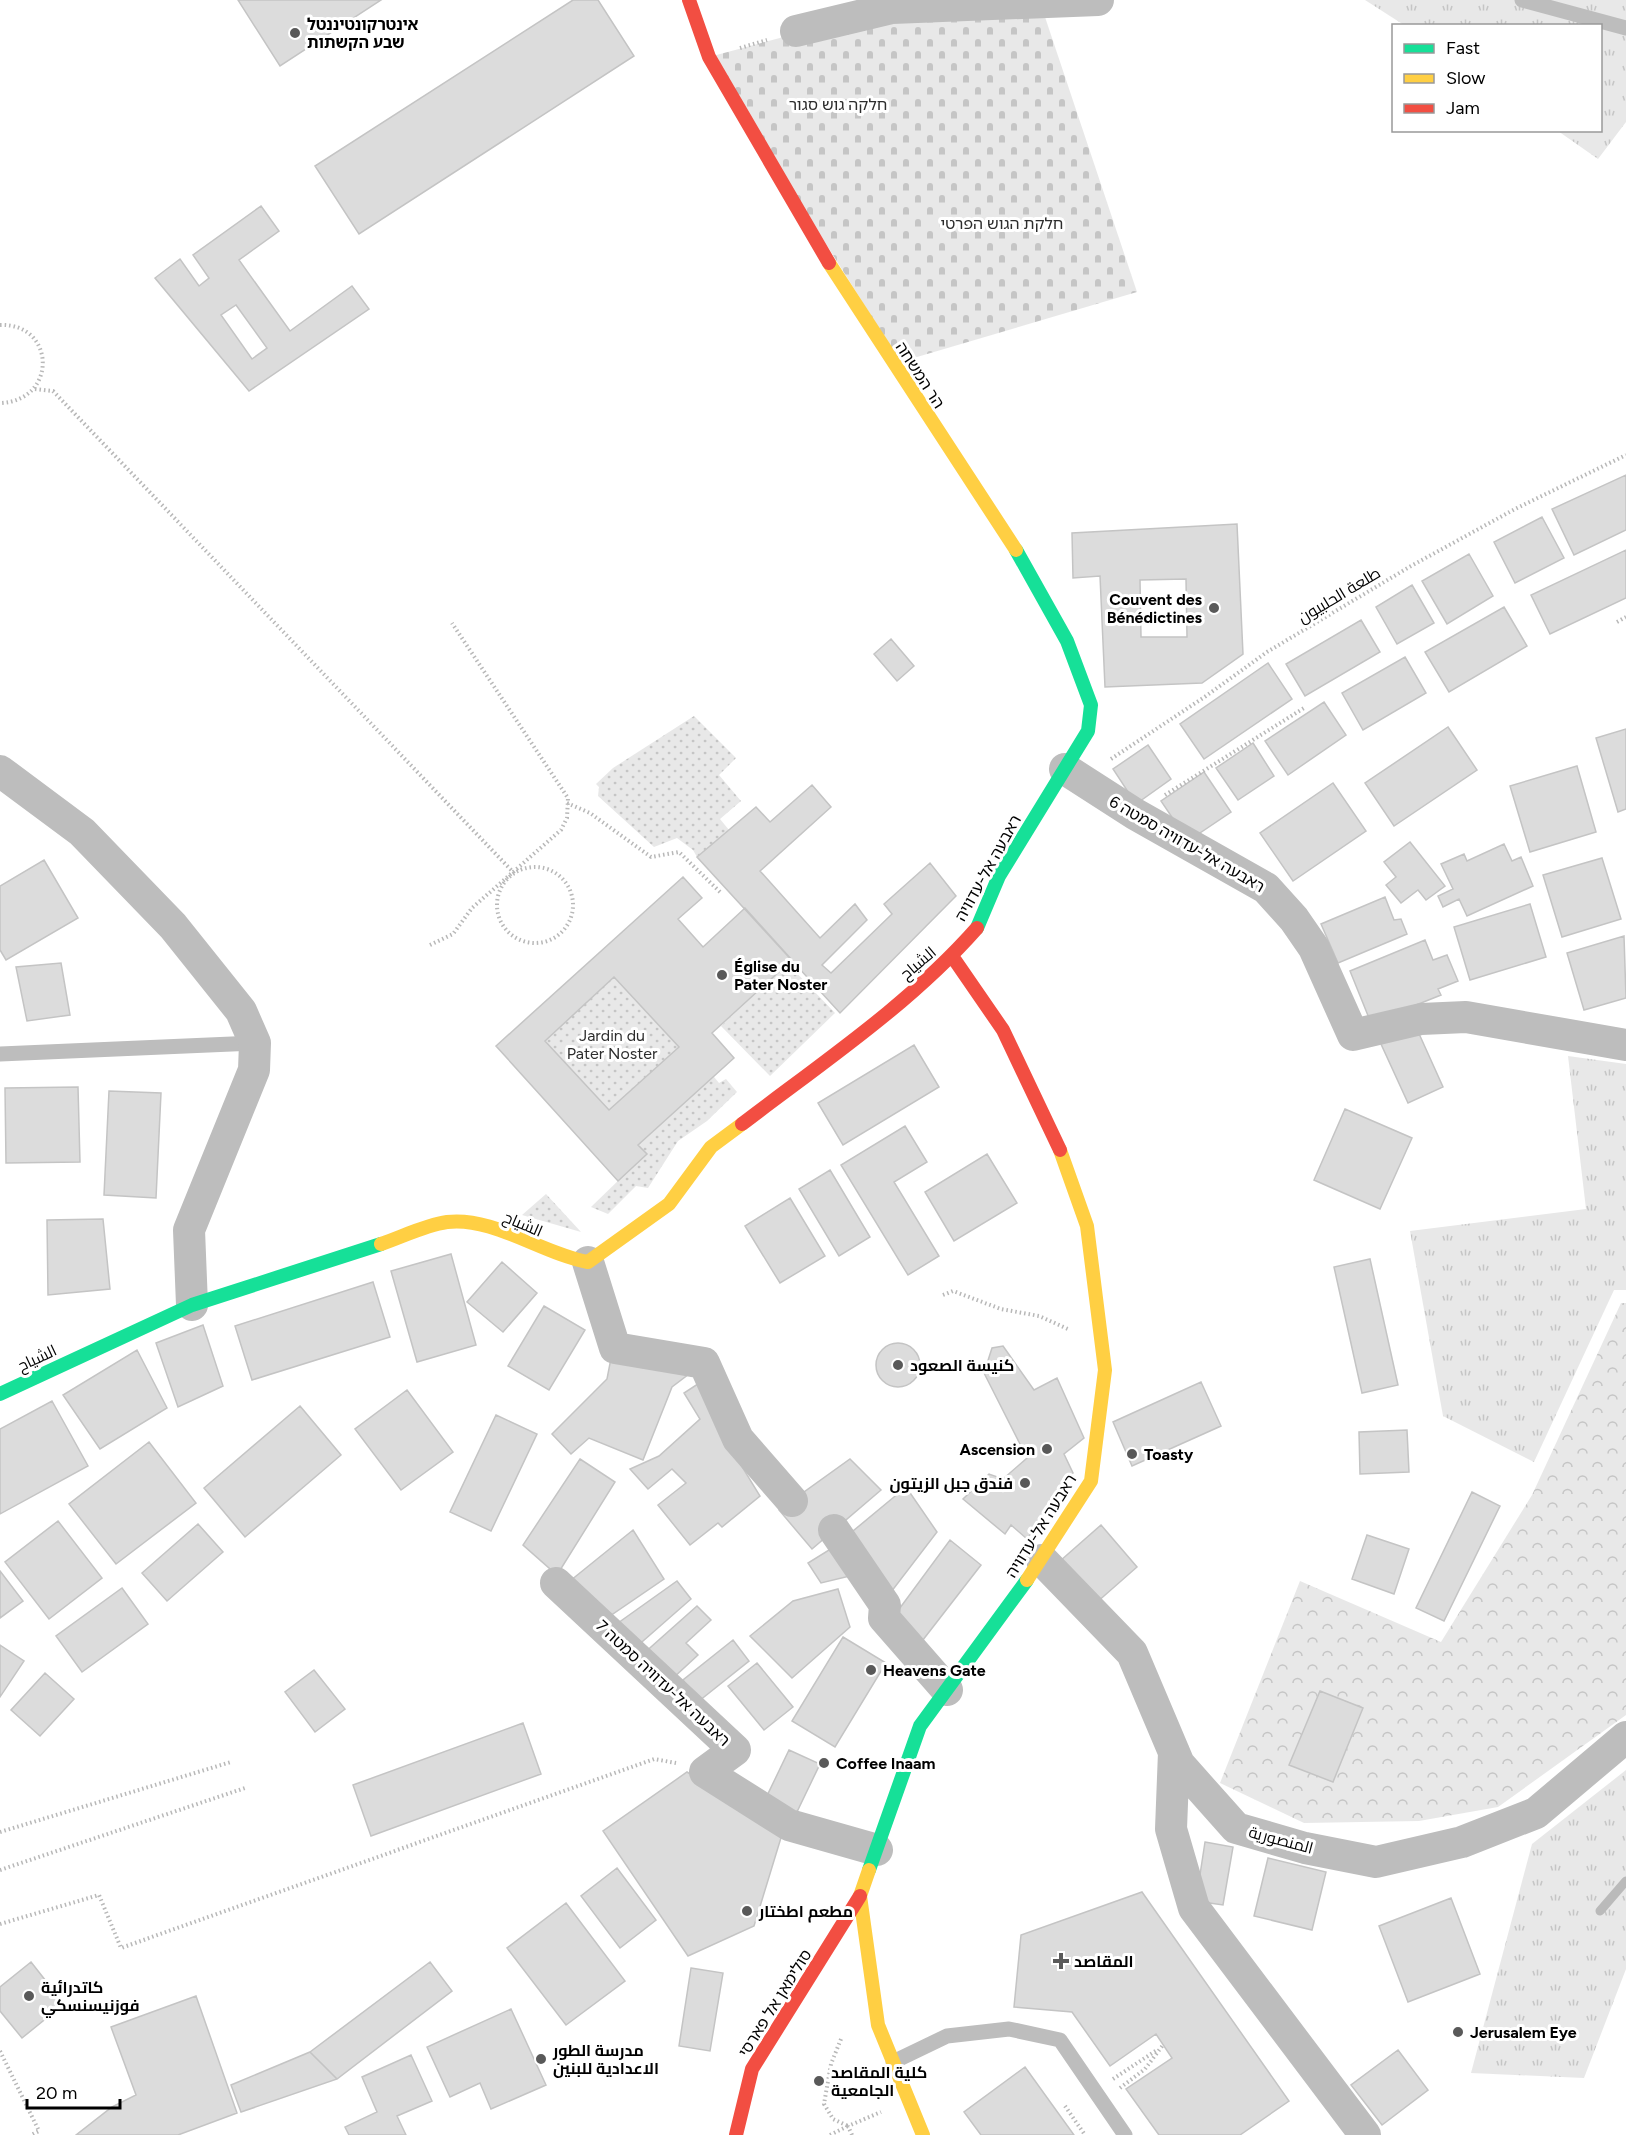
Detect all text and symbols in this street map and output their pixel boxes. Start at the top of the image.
place label: אינטרקונטיננטל שבע הקשתות [307,15,419,52]
legend [1392,24,1602,132]
marker: אינטרקונטיננטל שבע הקשתות [288,26,302,40]
text: Fast [1446,37,1480,59]
text: Slow [1446,67,1485,89]
park label: חלקה גוש סגור [789,95,887,114]
text: Jam [1446,97,1480,119]
park label: חלקת הגוש הפרטי [941,214,1063,233]
street label: הר המשחה [892,338,948,412]
street label: طلعة الحلبيون [1294,563,1384,628]
place label: Couvent des Bénédictines [1107,590,1203,627]
marker: Couvent des Bénédictines [1207,601,1221,615]
street label: ראבעה אל-עדוויה סמטה 6 [1106,792,1268,896]
street label: ראבעה אל-עדוויה [951,812,1025,924]
street label: الشياح [896,942,941,985]
place label: Église du Pater Noster [734,957,827,994]
marker: Église du Pater Noster [715,968,729,982]
park label: Jardin du Pater Noster [567,1026,658,1063]
street label: الشياح [500,1207,546,1243]
street label: الشياح [14,1341,61,1377]
place label: كنيسة الصعود [910,1356,1014,1375]
marker: كنيسة الصعود [891,1358,905,1372]
place label: Ascension [959,1440,1035,1459]
marker: Ascension [1040,1442,1054,1456]
place label: Toasty [1144,1445,1194,1464]
marker: Toasty [1125,1447,1139,1461]
street label: ראבעה אל-עדוויה [1002,1471,1080,1581]
place label: فندق جبل الزيتون [889,1474,1013,1493]
marker: فندق جبل الزيتون [1018,1476,1032,1490]
street label: ראבעה אל-עדוויה סמטה 7 [592,1616,734,1750]
place label: Heavens Gate [883,1661,986,1680]
marker: Heavens Gate [864,1663,878,1677]
place label: Coffee Inaam [836,1754,936,1773]
marker: Coffee Inaam [817,1756,831,1770]
street label: المنصورية [1247,1822,1315,1858]
place label: مطعم اطختار [758,1902,853,1923]
marker: مطعم اطختار [740,1904,754,1918]
street label: סולימאן אל פארסי [734,1946,816,2060]
marker: المقاصد [1052,1952,1070,1970]
place label: المقاصد [1074,1952,1134,1971]
place label: كاتدرائية فوزنيسنسكي [41,1978,140,2018]
marker: كاتدرائية فوزنيسنسكي [22,1989,36,2003]
place label: Jerusalem Eye [1470,2023,1577,2042]
marker: Jerusalem Eye [1451,2025,1465,2039]
place label: مدرسة الطور الاعدادية للبنين [552,2041,659,2078]
marker: مدرسة الطور الاعدادية للبنين [534,2052,548,2066]
place label: كلية المقاصد الجامعية [831,2063,927,2100]
scale bar [27,2072,120,2110]
marker: كلية المقاصد الجامعية [812,2074,826,2088]
text: 20 m [36,2082,77,2104]

